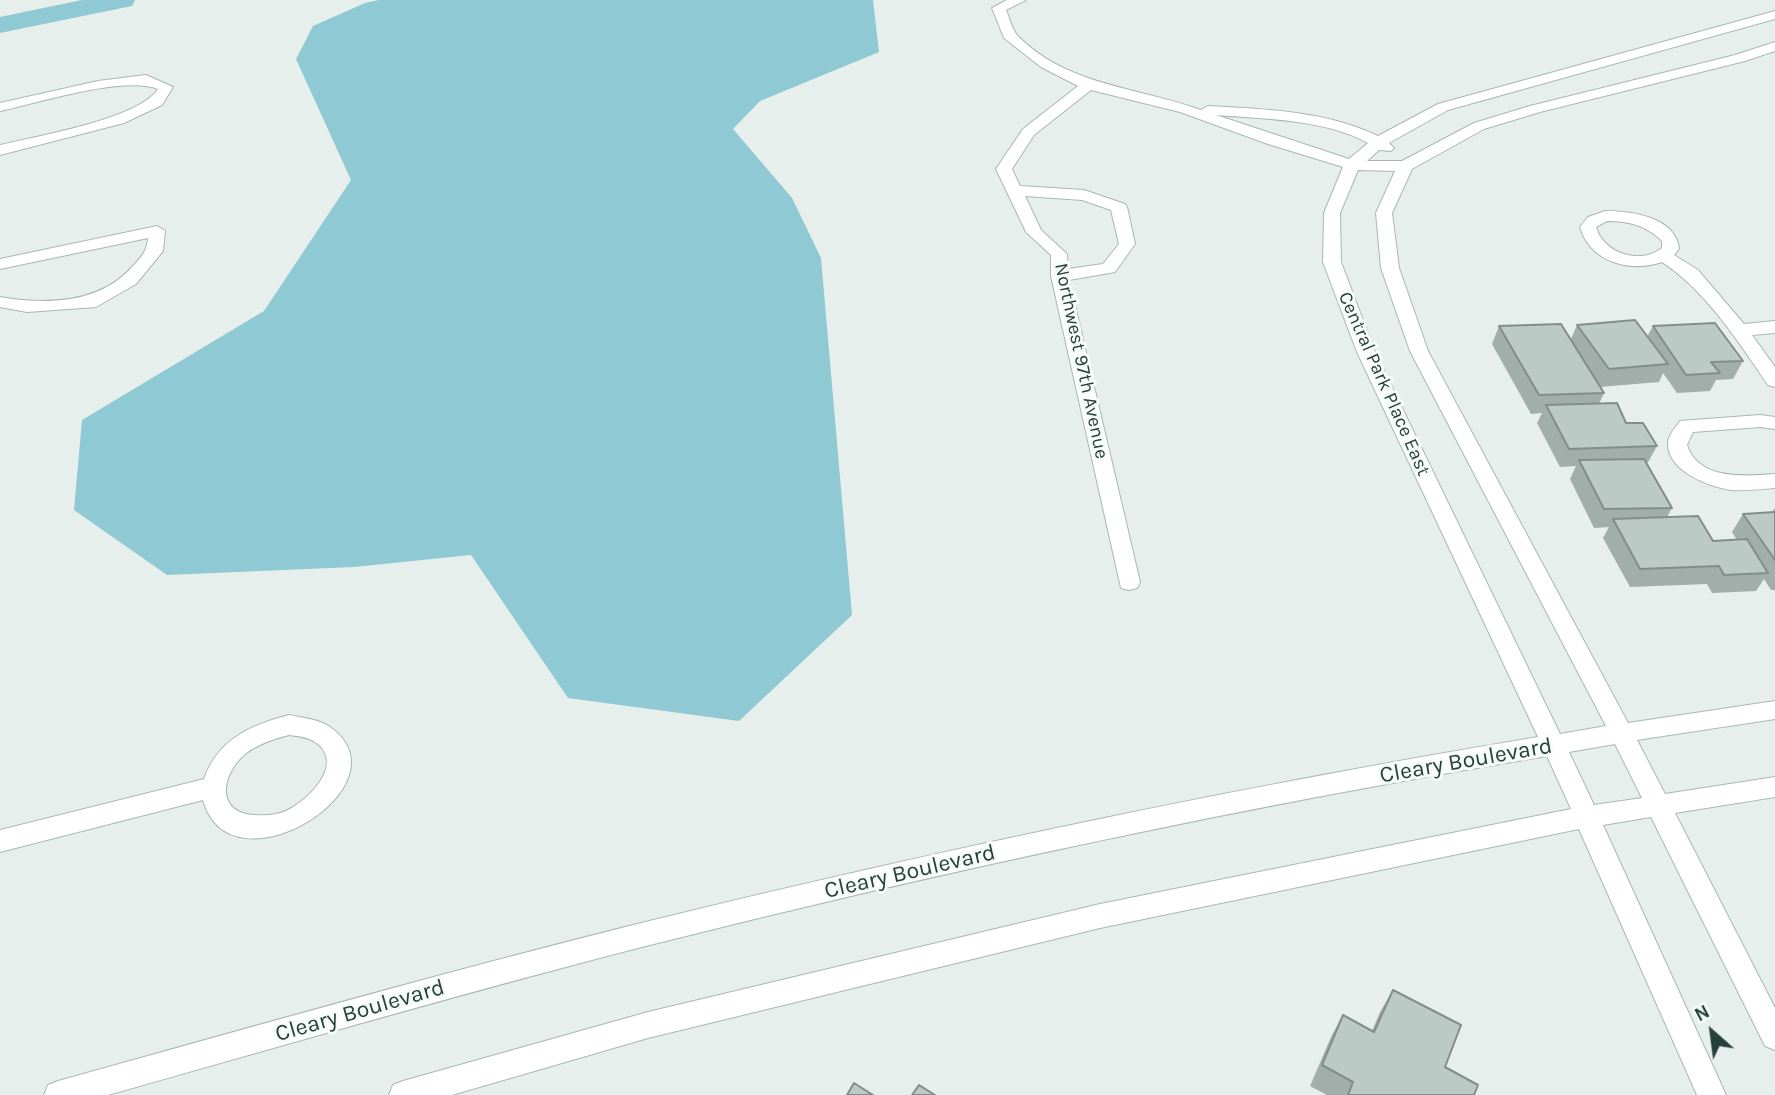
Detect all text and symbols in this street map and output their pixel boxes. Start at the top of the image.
street label: Northwest 97th Avenue [1049,261,1113,461]
street label: Central Park Place East [1333,289,1435,479]
street label: Cleary Boulevard [1378,732,1554,790]
street label: Cleary Boulevard [822,839,998,905]
street label: Cleary Boulevard [272,974,448,1048]
north arrow [1677,997,1747,1067]
text: N [1691,1001,1713,1026]

